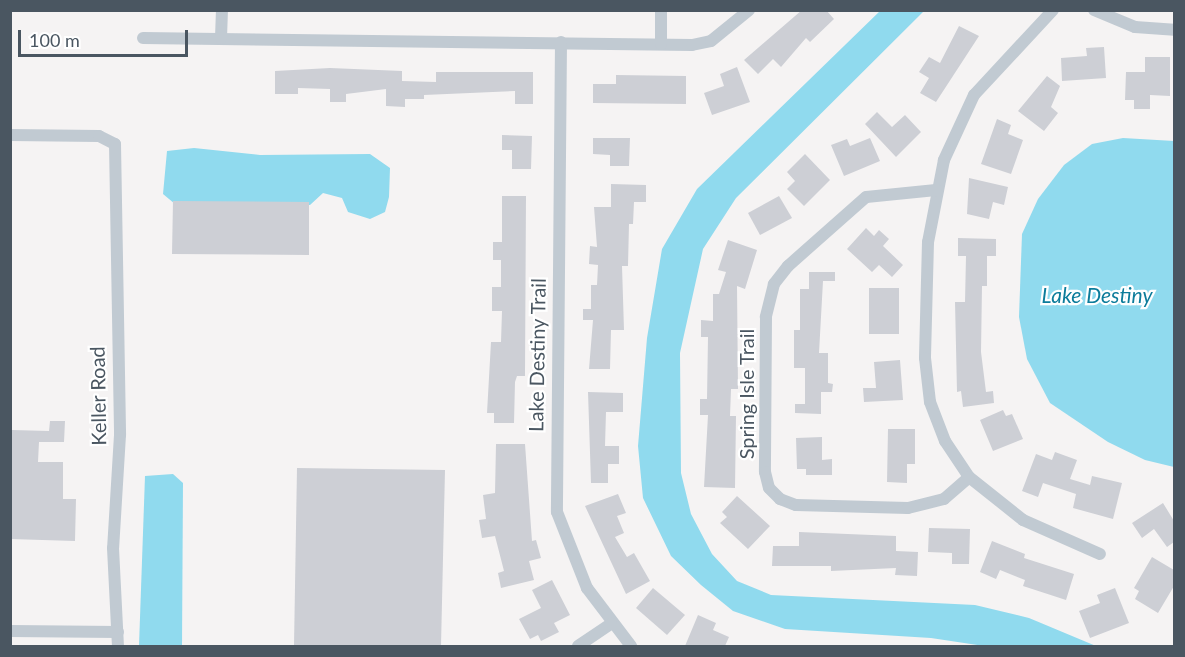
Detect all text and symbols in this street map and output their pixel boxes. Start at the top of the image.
scale bar [21,18,190,56]
text: 100 m [29,29,80,51]
street label: Lake Destiny Trail [524,277,550,433]
water label: Lake Destiny [1042,282,1152,308]
street label: Spring Isle Trail [734,328,758,460]
street label: Keller Road [85,346,111,446]

